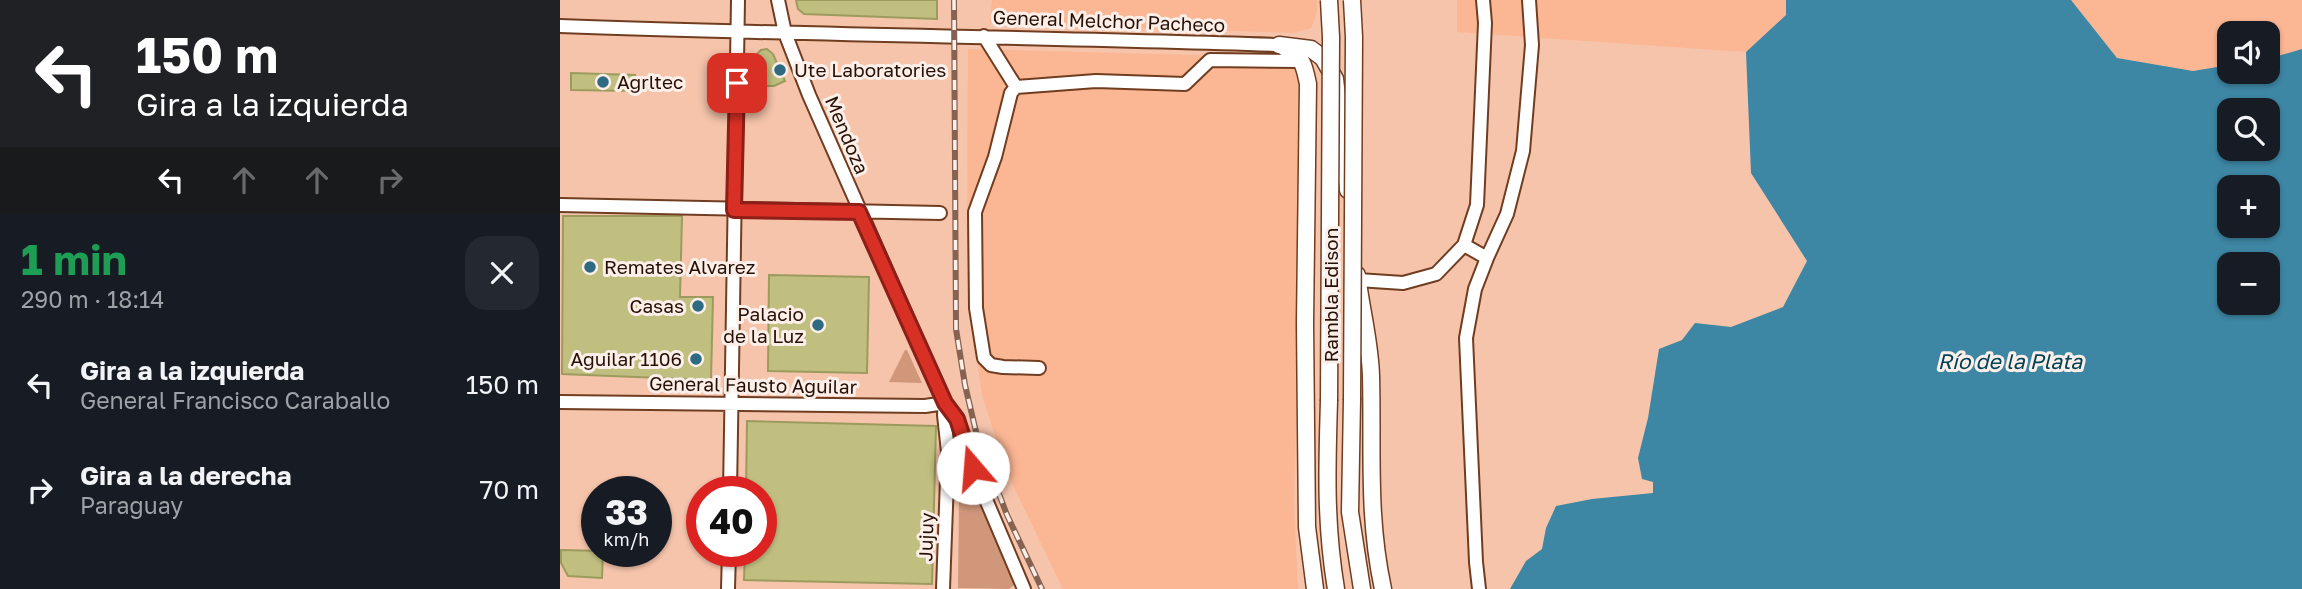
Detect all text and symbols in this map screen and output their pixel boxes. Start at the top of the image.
street label: General Melchor Pacheco [992,5,1226,36]
map controls [2217,21,2280,315]
button: sound [2217,21,2280,84]
text: 150 m [136,25,278,84]
icon: left [21,28,112,119]
pin [707,53,767,113]
place label: Ute Laboratories [794,58,946,81]
marker: Ute Laboratories [772,62,788,78]
icon: arrive [718,64,756,102]
place label: Agrltec [617,70,683,93]
marker: Agrltec [595,74,611,90]
text: Gira a la izquierda [136,85,409,123]
street label: Mendoza [821,92,874,177]
button: search [2217,98,2280,161]
icon: left [152,161,190,199]
icon: ahead [225,161,263,199]
icon: ahead [298,161,336,199]
icon: right [371,161,409,199]
button: + [2217,175,2280,238]
street label: Rambla Edison [1319,228,1342,362]
text: 1 min [21,234,127,284]
button: close [465,236,539,310]
button: − [2217,252,2280,315]
place label: Remates Alvarez [604,255,755,278]
marker: Remates Alvarez [582,259,598,275]
text: 290 m · 18:14 [21,285,164,313]
place label: Casas [629,294,684,317]
marker: Casas [690,298,706,314]
place label: Palacio de la Luz [723,302,804,347]
marker: Palacio de la Luz [810,317,826,333]
place label: Aguilar 1106 [571,347,682,370]
water label: Río de la Plata [1938,348,2083,374]
marker: Aguilar 1106 [688,351,704,367]
text: Gira a la izquierda [80,355,304,386]
icon: left [21,366,59,404]
text: 150 m [466,369,539,400]
street label: General Fausto Aguilar [649,371,858,398]
text: General Francisco Caraballo [80,386,390,414]
position arrow [936,431,1010,505]
text: Gira a la derecha [80,460,292,491]
icon: right [21,471,59,509]
text: 70 m [480,474,539,505]
speed limit sign: 40 [686,476,777,567]
text: Paraguay [80,491,183,519]
text: 33 [605,491,648,533]
street label: Jujuy [913,512,938,562]
text: km/h [604,528,649,550]

